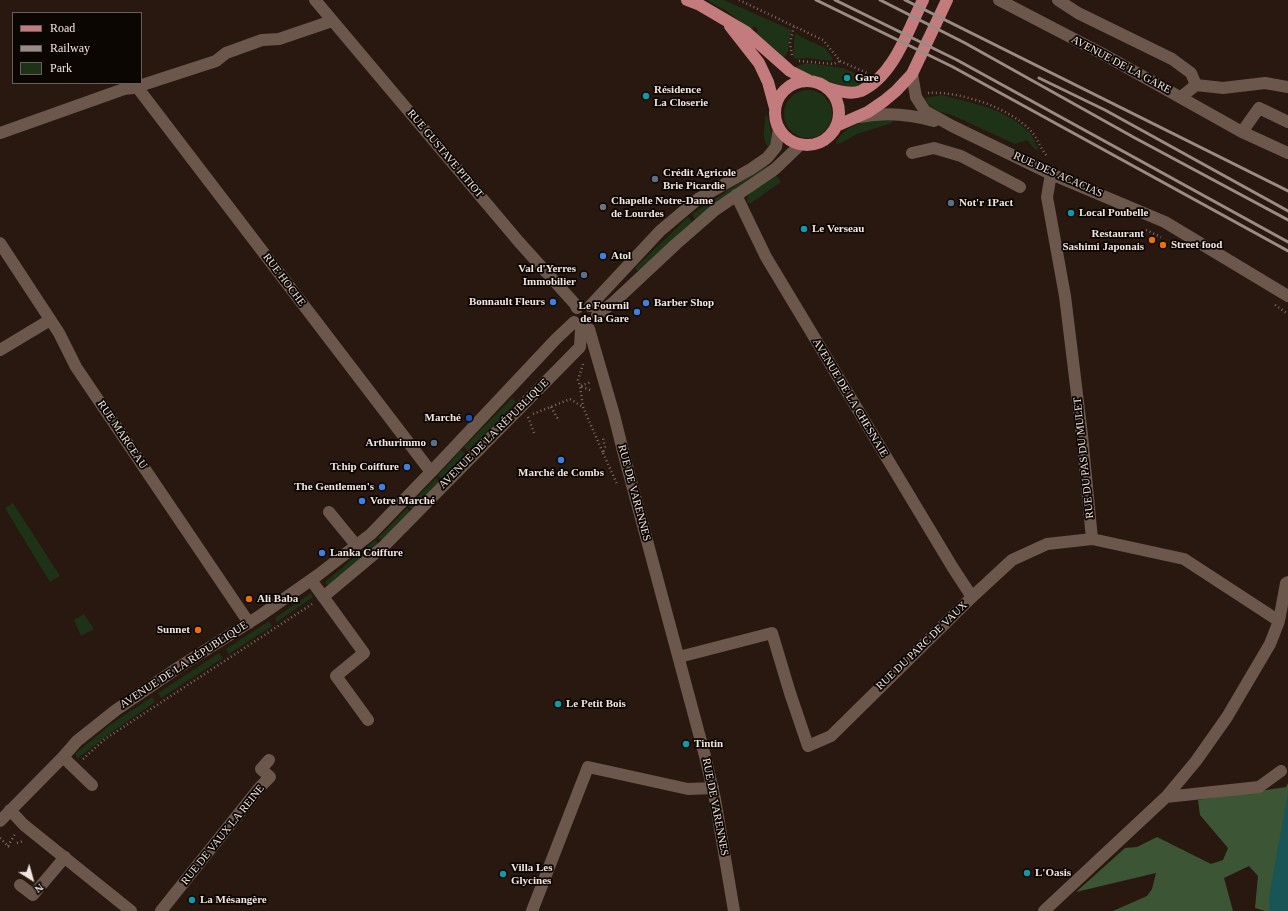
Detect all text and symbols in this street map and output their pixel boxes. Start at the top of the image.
legend [12,12,142,84]
text: Road [50,21,75,35]
street label: AVENUE DE LA GARE [1069,33,1173,97]
text: Railway [50,41,90,55]
text: Park [50,61,72,75]
place label: Gare [855,71,879,85]
marker: Gare [842,73,852,83]
place label: Résidence La Closerie [654,83,708,109]
marker: Résidence La Closerie [641,91,651,101]
street label: RUE GUSTAVE PITIOT [404,107,486,201]
street label: RUE DES ACACIAS [1011,149,1105,201]
place label: Crédit Agricole Brie Picardie [663,166,736,192]
marker: Crédit Agricole Brie Picardie [650,174,660,184]
place label: Chapelle Notre-Dame de Lourdes [611,194,713,220]
place label: Not'r 1Pact [959,196,1013,210]
marker: Not'r 1Pact [946,198,956,208]
marker: Chapelle Notre-Dame de Lourdes [598,202,608,212]
place label: Local Poubelle [1079,206,1148,220]
marker: Local Poubelle [1066,208,1076,218]
place label: Le Verseau [812,222,864,236]
marker: Le Verseau [799,224,809,234]
place label: Restaurant Sashimi Japonais [1062,227,1144,253]
marker: Restaurant Sashimi Japonais [1147,235,1157,245]
place label: Street food [1171,238,1222,252]
marker: Street food [1158,240,1168,250]
place label: Atol [611,249,631,263]
street label: RUE HOCHE [260,251,308,309]
marker: Atol [598,251,608,261]
place label: Val d'Yerres Immobilier [518,262,576,288]
marker: Val d'Yerres Immobilier [579,270,589,280]
place label: Bonnault Fleurs [469,295,545,309]
place label: Barber Shop [654,296,714,310]
marker: Bonnault Fleurs [548,297,558,307]
marker: Barber Shop [641,298,651,308]
place label: Le Fournil de la Gare [579,299,629,325]
marker: Le Fournil de la Gare [632,307,642,317]
street label: AVENUE DE LA CHESNAIE [809,336,891,460]
street label: AVENUE DE LA RÉPUBLIQUE [436,376,552,492]
street label: RUE DU PAS DU MULET [1071,397,1097,519]
street label: RUE MARCEAU [94,398,150,472]
place label: Marché [425,411,461,425]
marker: Marché [464,413,474,423]
place label: Arthurimmo [366,436,426,450]
marker: Arthurimmo [429,438,439,448]
street label: RUE DE VARENNES [615,443,653,543]
marker: Marché de Combs [556,455,566,465]
place label: Tchip Coiffure [330,460,399,474]
marker: Tchip Coiffure [402,462,412,472]
place label: Marché de Combs [518,466,604,480]
place label: The Gentlemen's [294,480,374,494]
marker: The Gentlemen's [377,482,387,492]
place label: Votre Marché [370,494,435,508]
marker: Votre Marché [357,496,367,506]
place label: Lanka Coiffure [330,546,403,560]
marker: Lanka Coiffure [317,548,327,558]
place label: Ali Baba [257,592,298,606]
marker: Ali Baba [244,594,254,604]
street label: RUE DU PARC DE VAUX [874,599,970,693]
street label: AVENUE DE LA RÉPUBLIQUE [118,619,250,711]
place label: Sunnet [157,623,190,637]
marker: Sunnet [193,625,203,635]
place label: Le Petit Bois [566,697,626,711]
marker: Le Petit Bois [553,699,563,709]
place label: Tintin [694,737,723,751]
marker: Tintin [681,739,691,749]
street label: RUE DE VARENNES [699,757,731,857]
street label: RUE DE VAUX LA REINE [179,782,267,888]
north arrow [12,859,52,899]
place label: Villa Les Glycines [511,861,552,887]
place label: L'Oasis [1035,866,1071,880]
marker: L'Oasis [1022,868,1032,878]
marker: Villa Les Glycines [498,869,508,879]
text: N [32,881,46,896]
place label: La Mésangère [200,893,267,907]
marker: La Mésangère [187,895,197,905]

